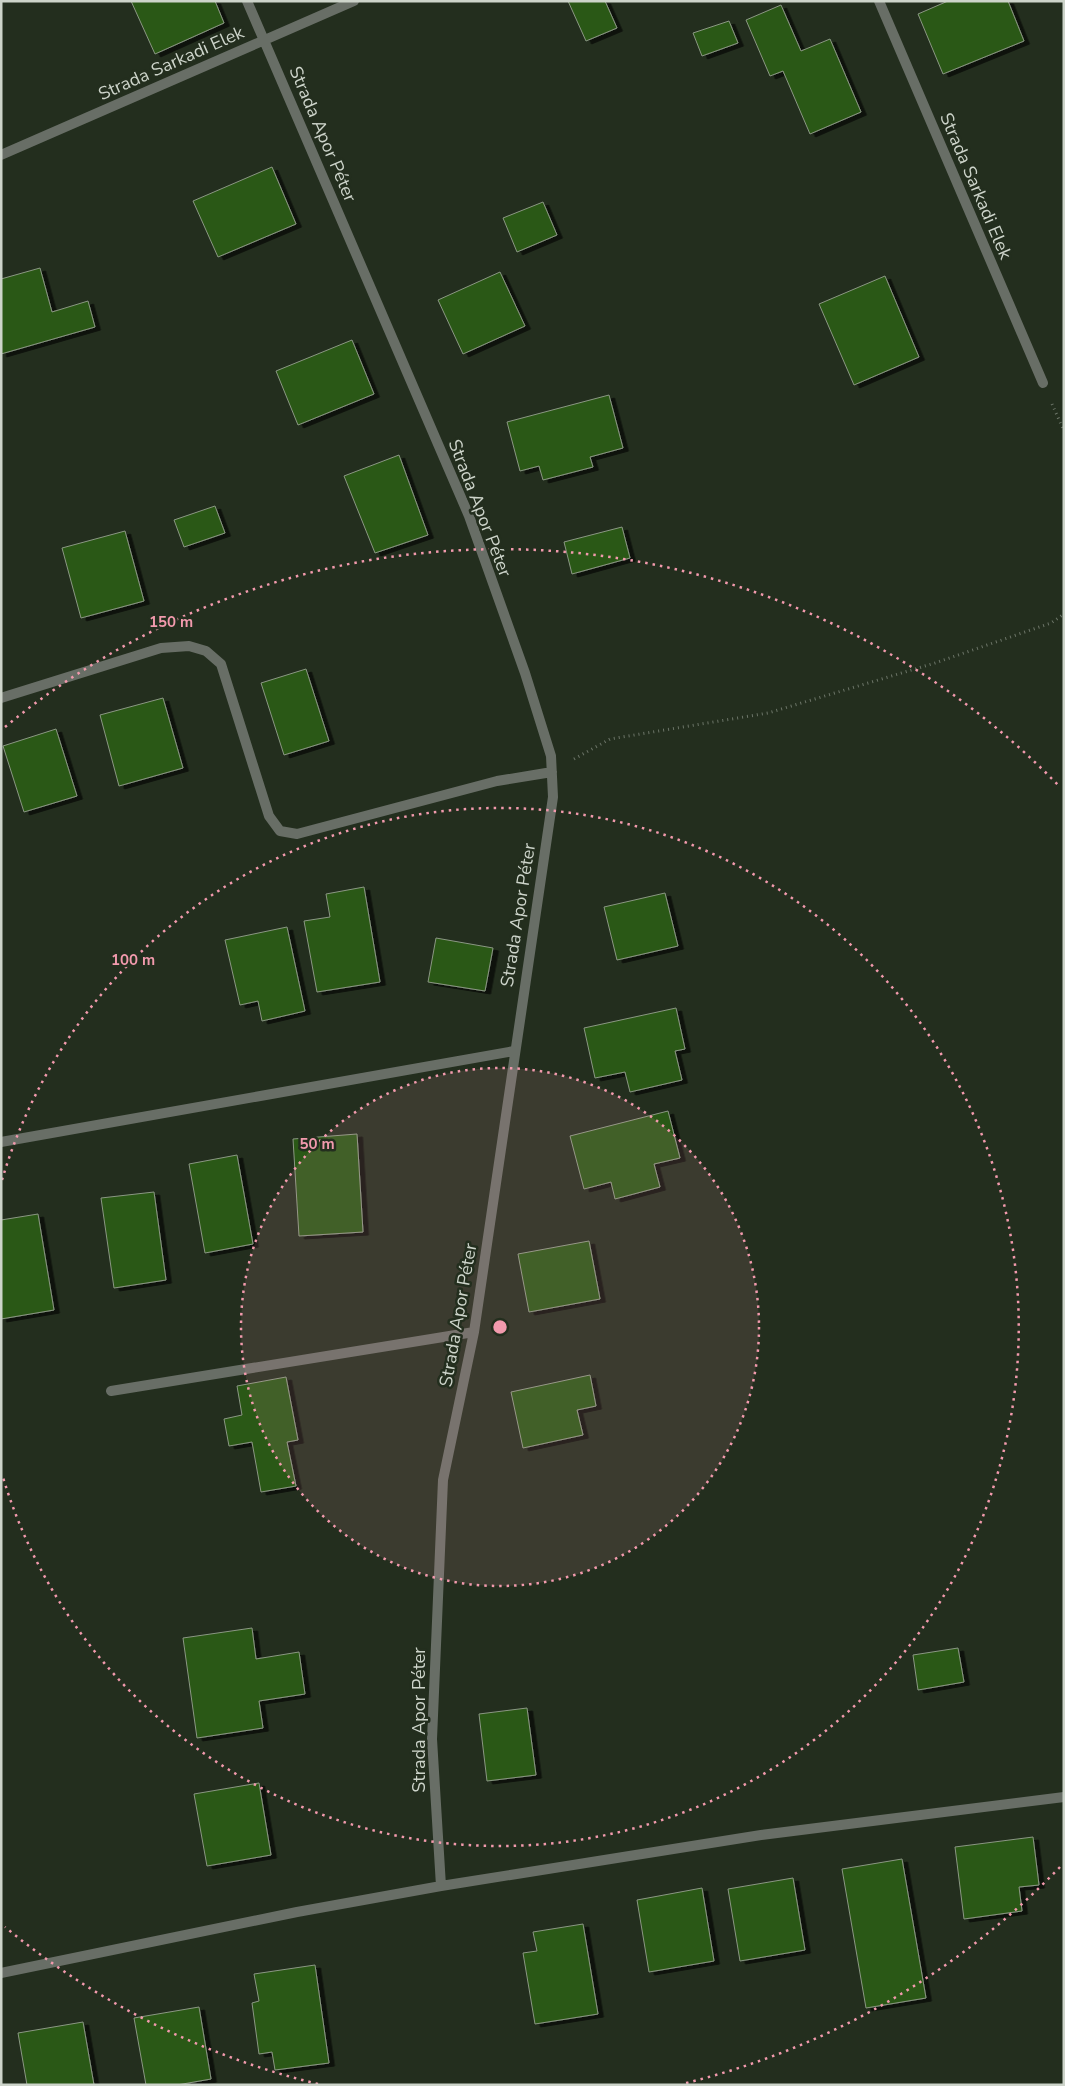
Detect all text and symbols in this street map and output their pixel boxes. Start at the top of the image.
street label: Strada Sarkadi Elek [94,20,249,106]
street label: Strada Apor Péter [284,62,363,206]
street label: Strada Sarkadi Elek [934,109,1018,264]
street label: Strada Apor Péter [443,436,517,581]
text: 150 m [149,612,193,632]
street label: Strada Apor Péter [495,841,541,989]
text: 100 m [111,950,155,970]
text: 50 m [299,1134,335,1154]
street label: Strada Apor Péter [434,1241,483,1389]
centre of rings [491,1318,509,1336]
street label: Strada Apor Péter [407,1647,431,1793]

